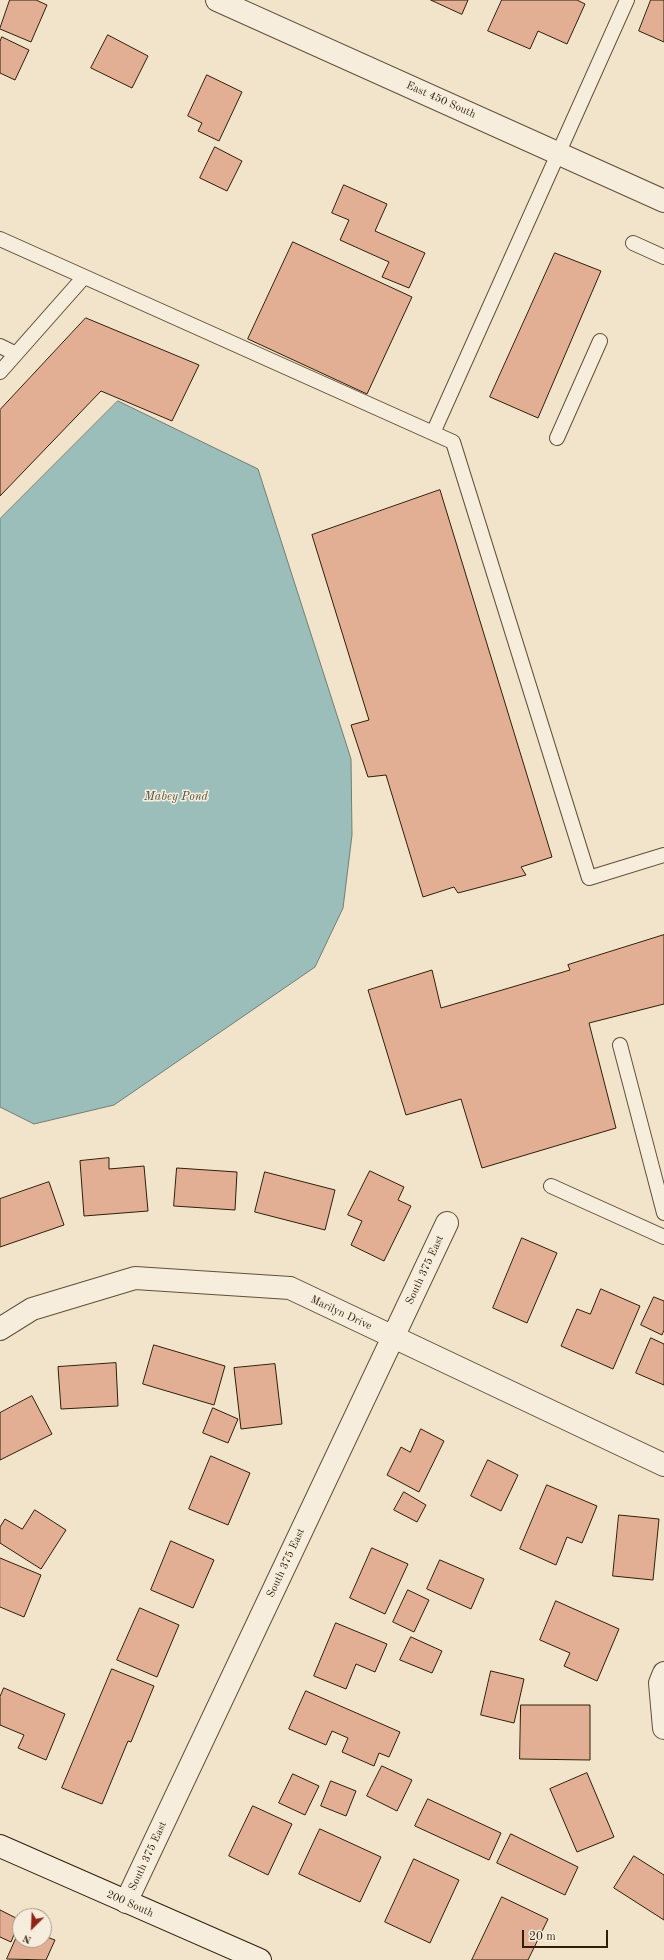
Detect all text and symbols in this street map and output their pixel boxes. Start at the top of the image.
street label: East 450 South [404,79,478,121]
water label: Mabey Pond [144,790,208,804]
street label: South 375 East [403,1233,447,1307]
street label: Marilyn Drive [308,1293,374,1333]
street label: South 375 East [264,1526,308,1600]
street label: South 375 East [126,1819,170,1893]
street label: 200 South [104,1888,156,1920]
north arrow [12,1908,52,1948]
scale bar [524,1922,610,1948]
text: 20 m [529,1931,556,1943]
text: N [21,1932,33,1945]

